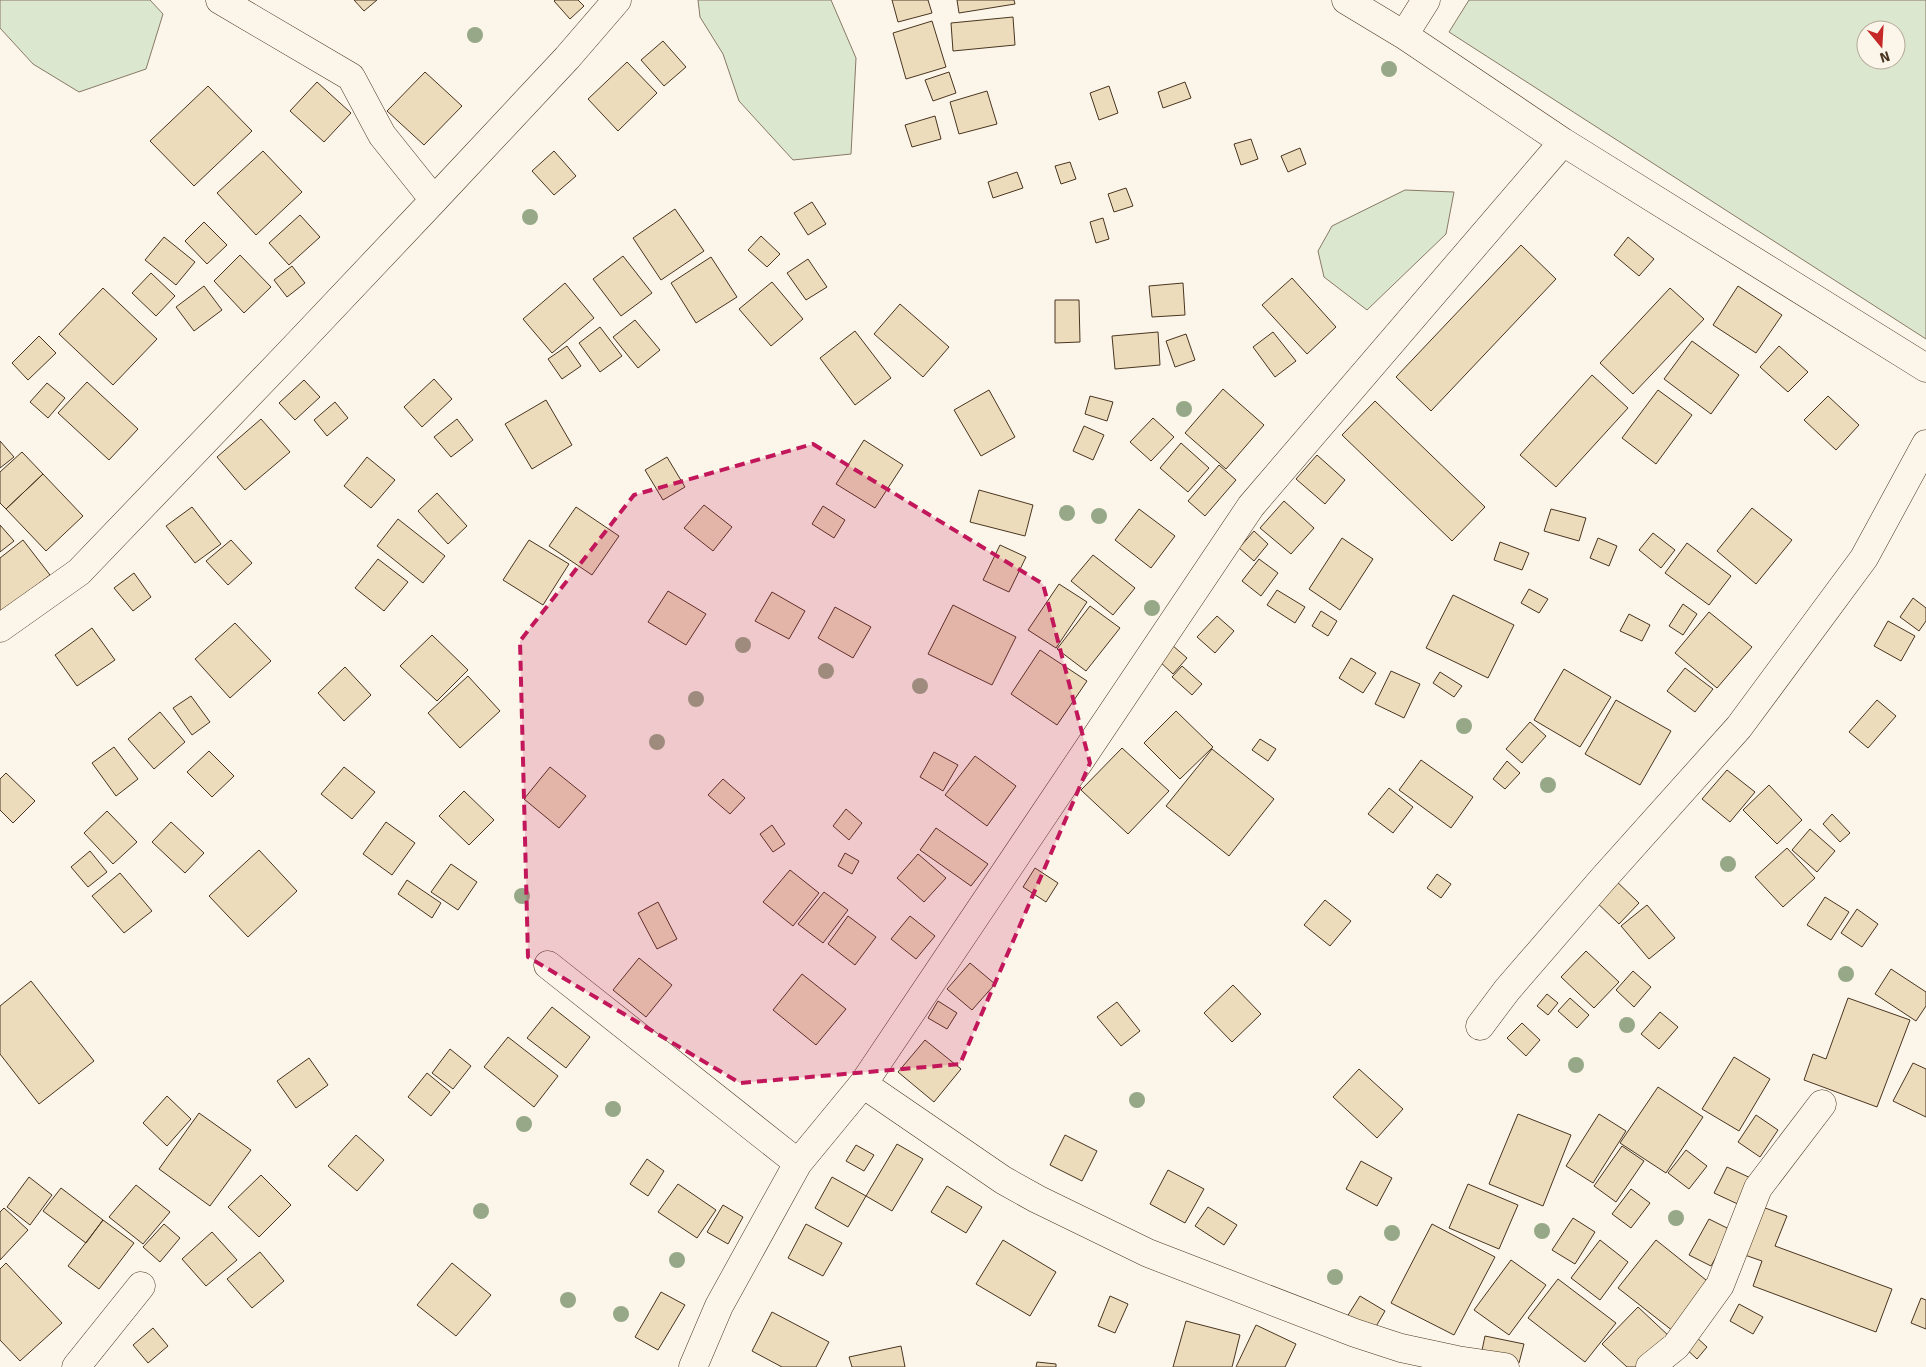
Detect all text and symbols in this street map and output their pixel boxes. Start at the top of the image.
north arrow [1856,20,1906,70]
text: N [1878,47,1892,66]

